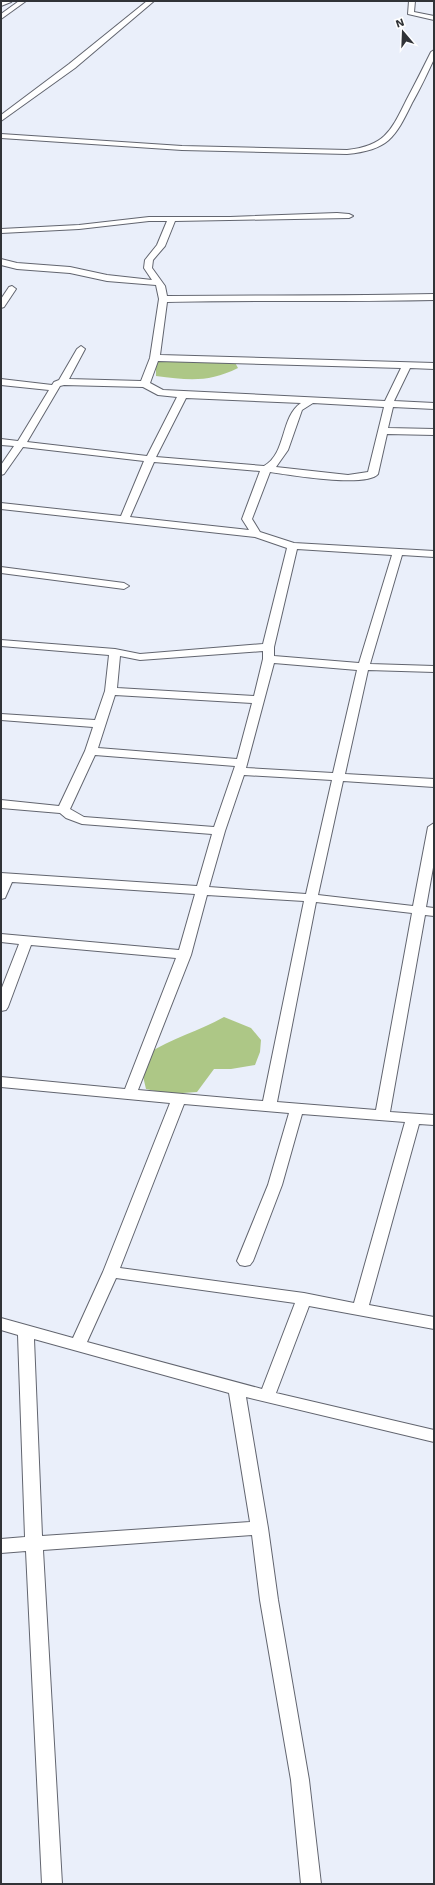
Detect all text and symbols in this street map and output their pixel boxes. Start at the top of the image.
north arrow [383,12,423,52]
text: N [394,16,406,30]

